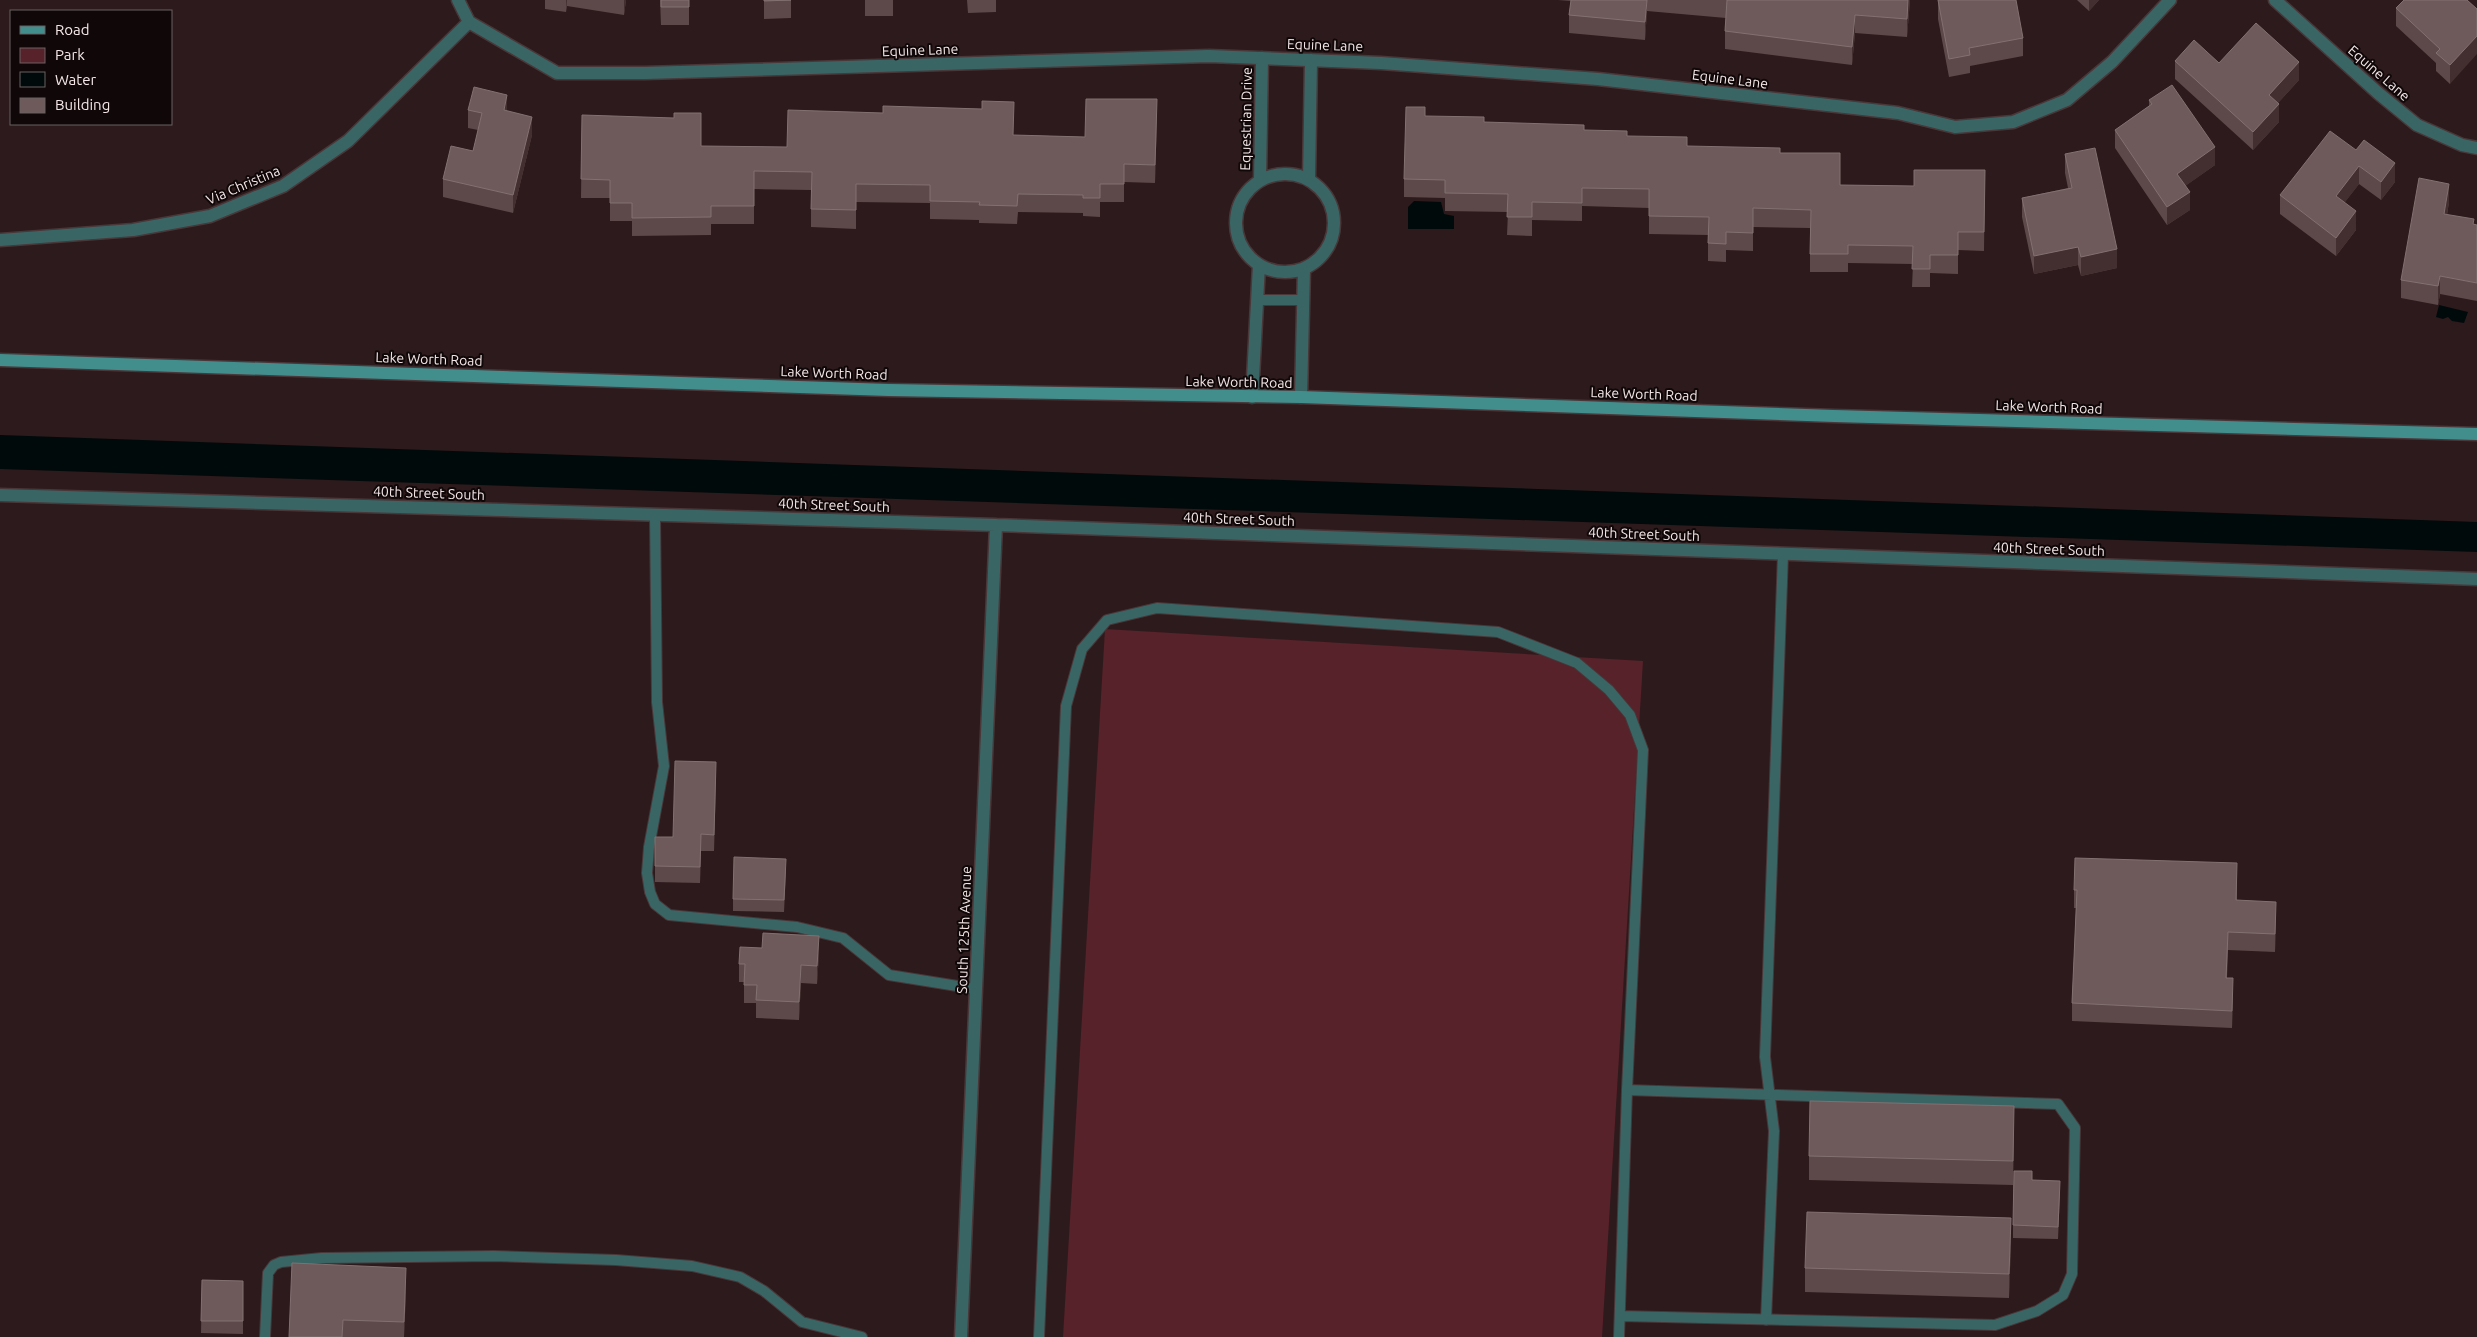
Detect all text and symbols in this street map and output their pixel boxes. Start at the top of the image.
legend [10,10,172,125]
text: Road [55,21,90,38]
street label: Equine Lane [1287,36,1363,54]
street label: Equine Lane [882,41,958,59]
street label: Equine Lane [2345,42,2413,104]
text: Park [55,46,85,63]
street label: Equine Lane [1691,66,1769,92]
street label: Equestrian Drive [1237,67,1255,171]
text: Water [55,71,96,88]
text: Building [55,96,110,113]
street label: Via Christina [204,162,282,208]
street label: Lake Worth Road [375,349,483,369]
street label: Lake Worth Road [780,363,888,383]
street label: Lake Worth Road [1185,373,1293,391]
street label: Lake Worth Road [1590,384,1698,404]
street label: Lake Worth Road [1995,397,2103,417]
street label: 40th Street South [373,483,485,503]
street label: 40th Street South [778,495,890,515]
street label: 40th Street South [1183,509,1295,529]
street label: 40th Street South [1588,524,1700,544]
street label: 40th Street South [1993,539,2105,559]
street label: South 125th Avenue [954,866,974,994]

